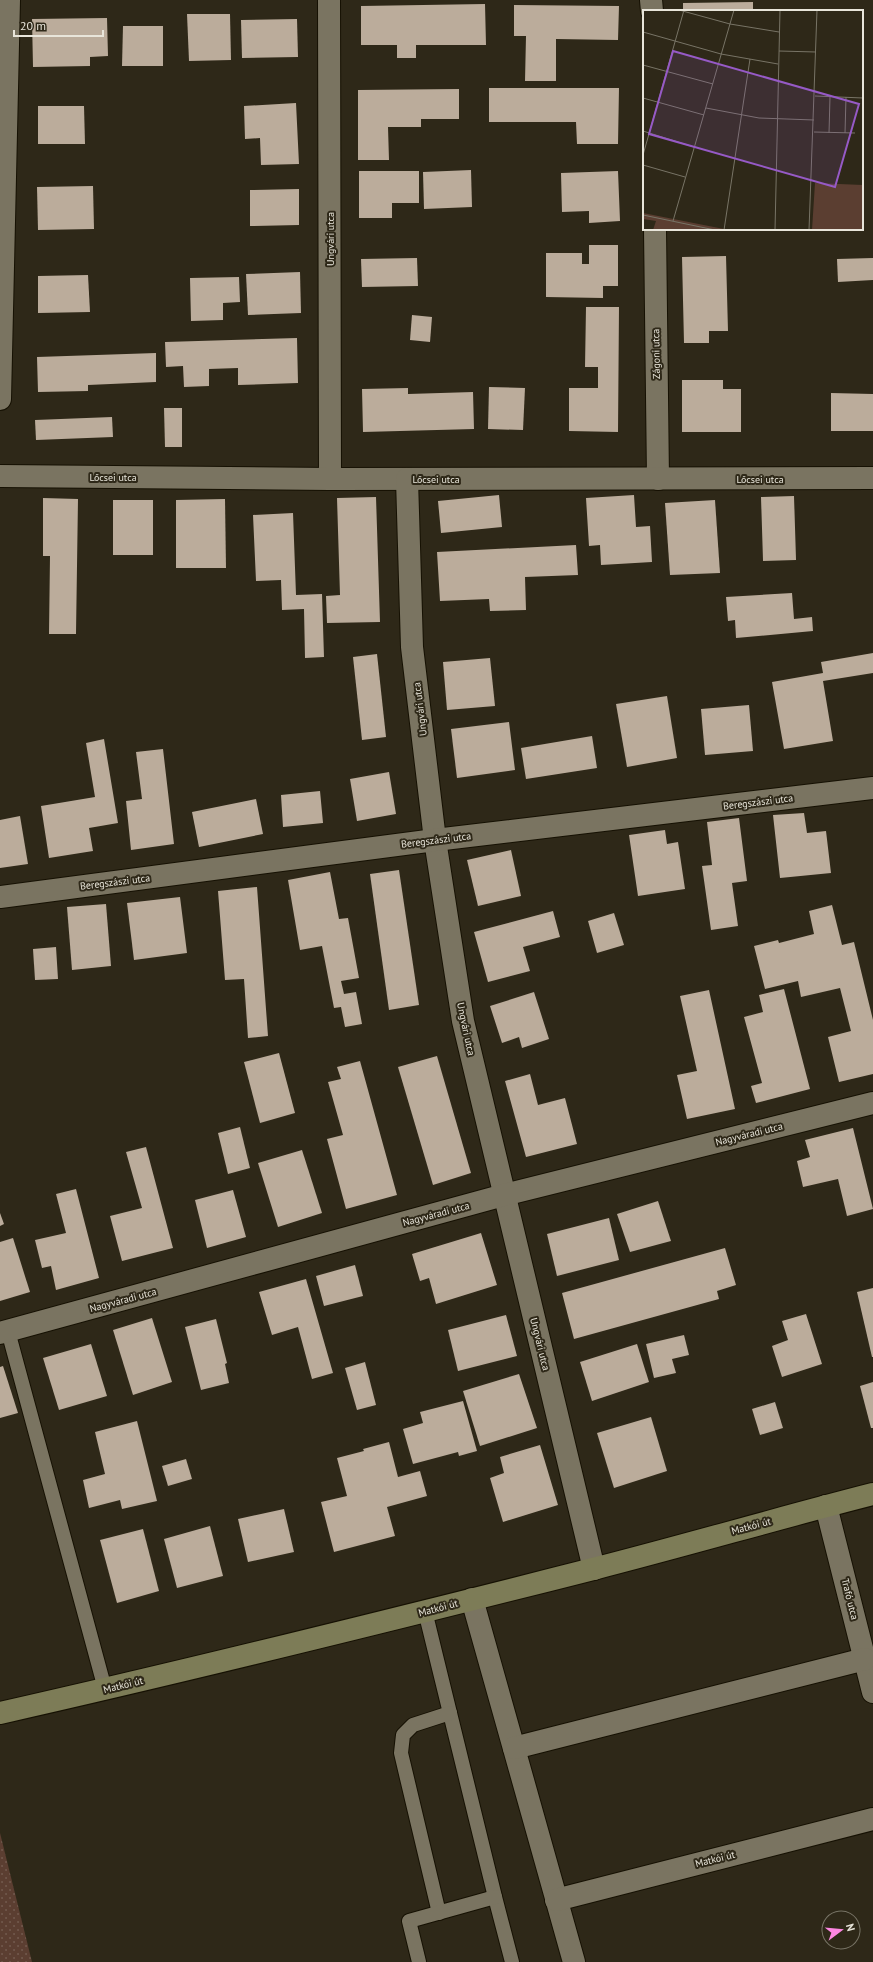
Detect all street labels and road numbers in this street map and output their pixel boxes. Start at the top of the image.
street label: Ungvári utca [324,212,337,266]
street label: Zágoni utca [649,329,663,379]
street label: Lőcsei utca [89,471,137,484]
street label: Lőcsei utca [412,473,460,486]
street label: Lőcsei utca [736,473,784,486]
street label: Ungvári utca [410,681,430,737]
street label: Beregszászi utca [722,791,794,813]
street label: Beregszászi utca [400,829,472,851]
street label: Beregszászi utca [79,871,151,893]
street label: Ungvári utca [454,1001,478,1057]
street label: Nagyváradi utca [714,1119,784,1149]
street label: Nagyváradi utca [401,1199,471,1229]
street label: Nagyváradi utca [88,1285,158,1315]
street label: Ungvári utca [527,1316,553,1372]
street label: Matkói út [730,1514,773,1538]
street label: Trafó utca [839,1577,861,1621]
street label: Matkói út [417,1596,460,1620]
street label: Matkói út [102,1674,145,1696]
street label: Matkói út [694,1848,737,1870]

